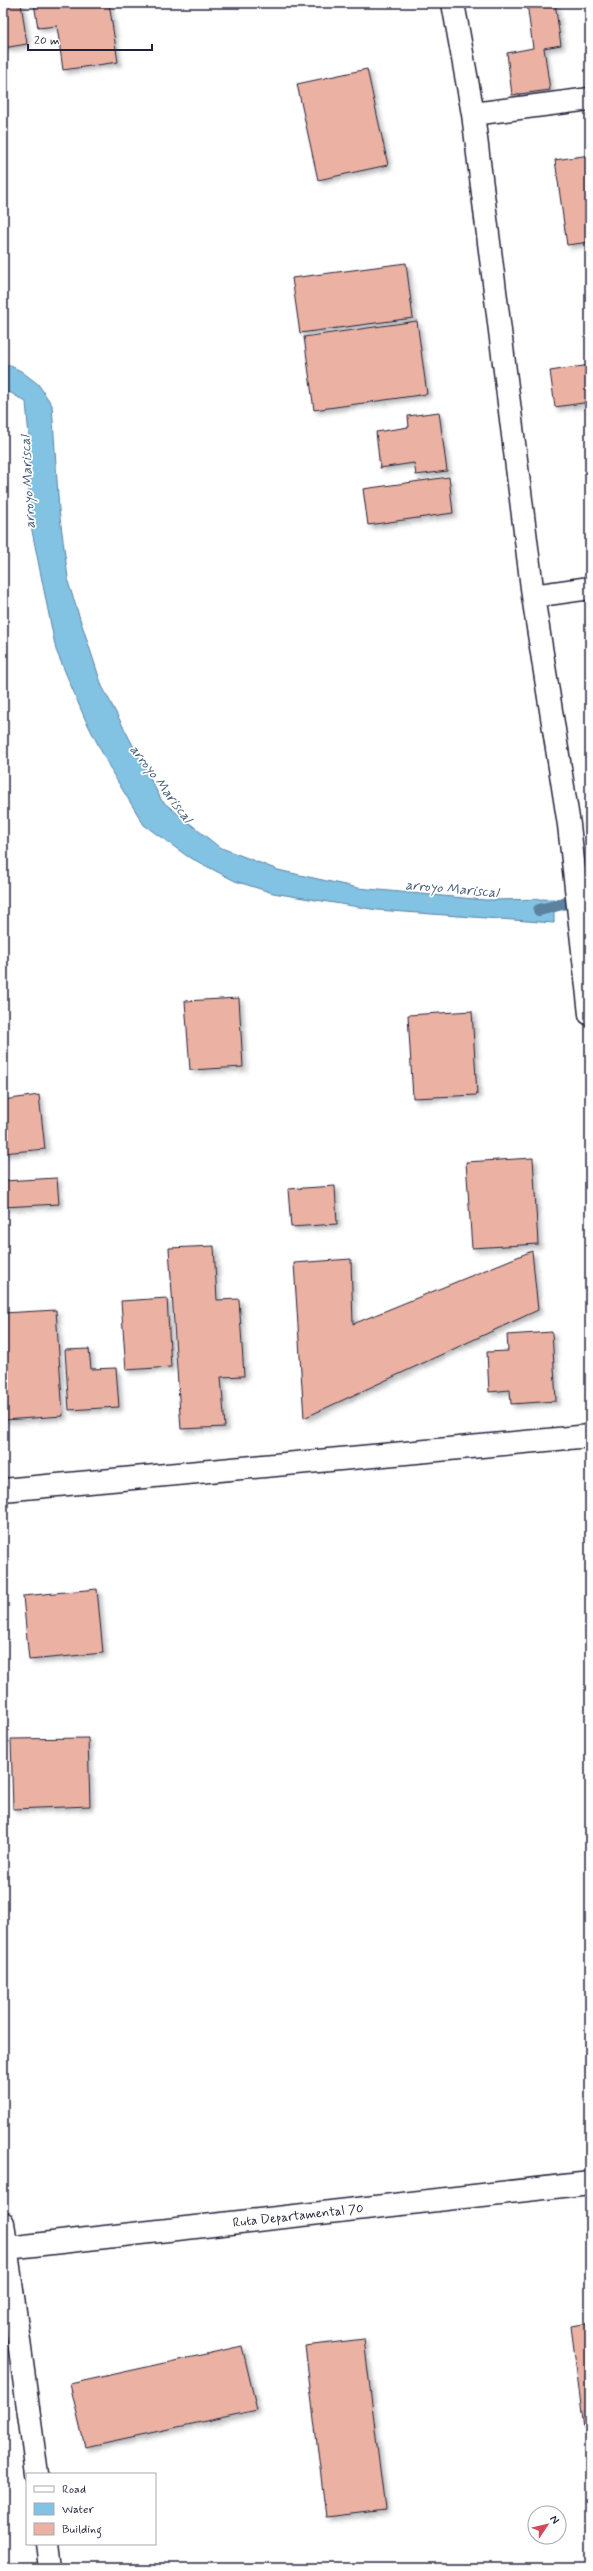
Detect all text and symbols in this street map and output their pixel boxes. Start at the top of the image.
scale bar [28,26,152,52]
text: 20 m [34,33,60,49]
water label: arroyo Mariscal [16,433,39,529]
water label: arroyo Mariscal [126,741,198,828]
water label: arroyo Mariscal [405,876,501,902]
street label: Ruta Departamental 70 [232,2200,364,2231]
legend [26,2473,156,2545]
text: Road [62,2482,86,2498]
text: Water [62,2502,94,2518]
north arrow [527,2505,567,2545]
text: N [547,2513,562,2527]
text: Building [62,2522,102,2539]

